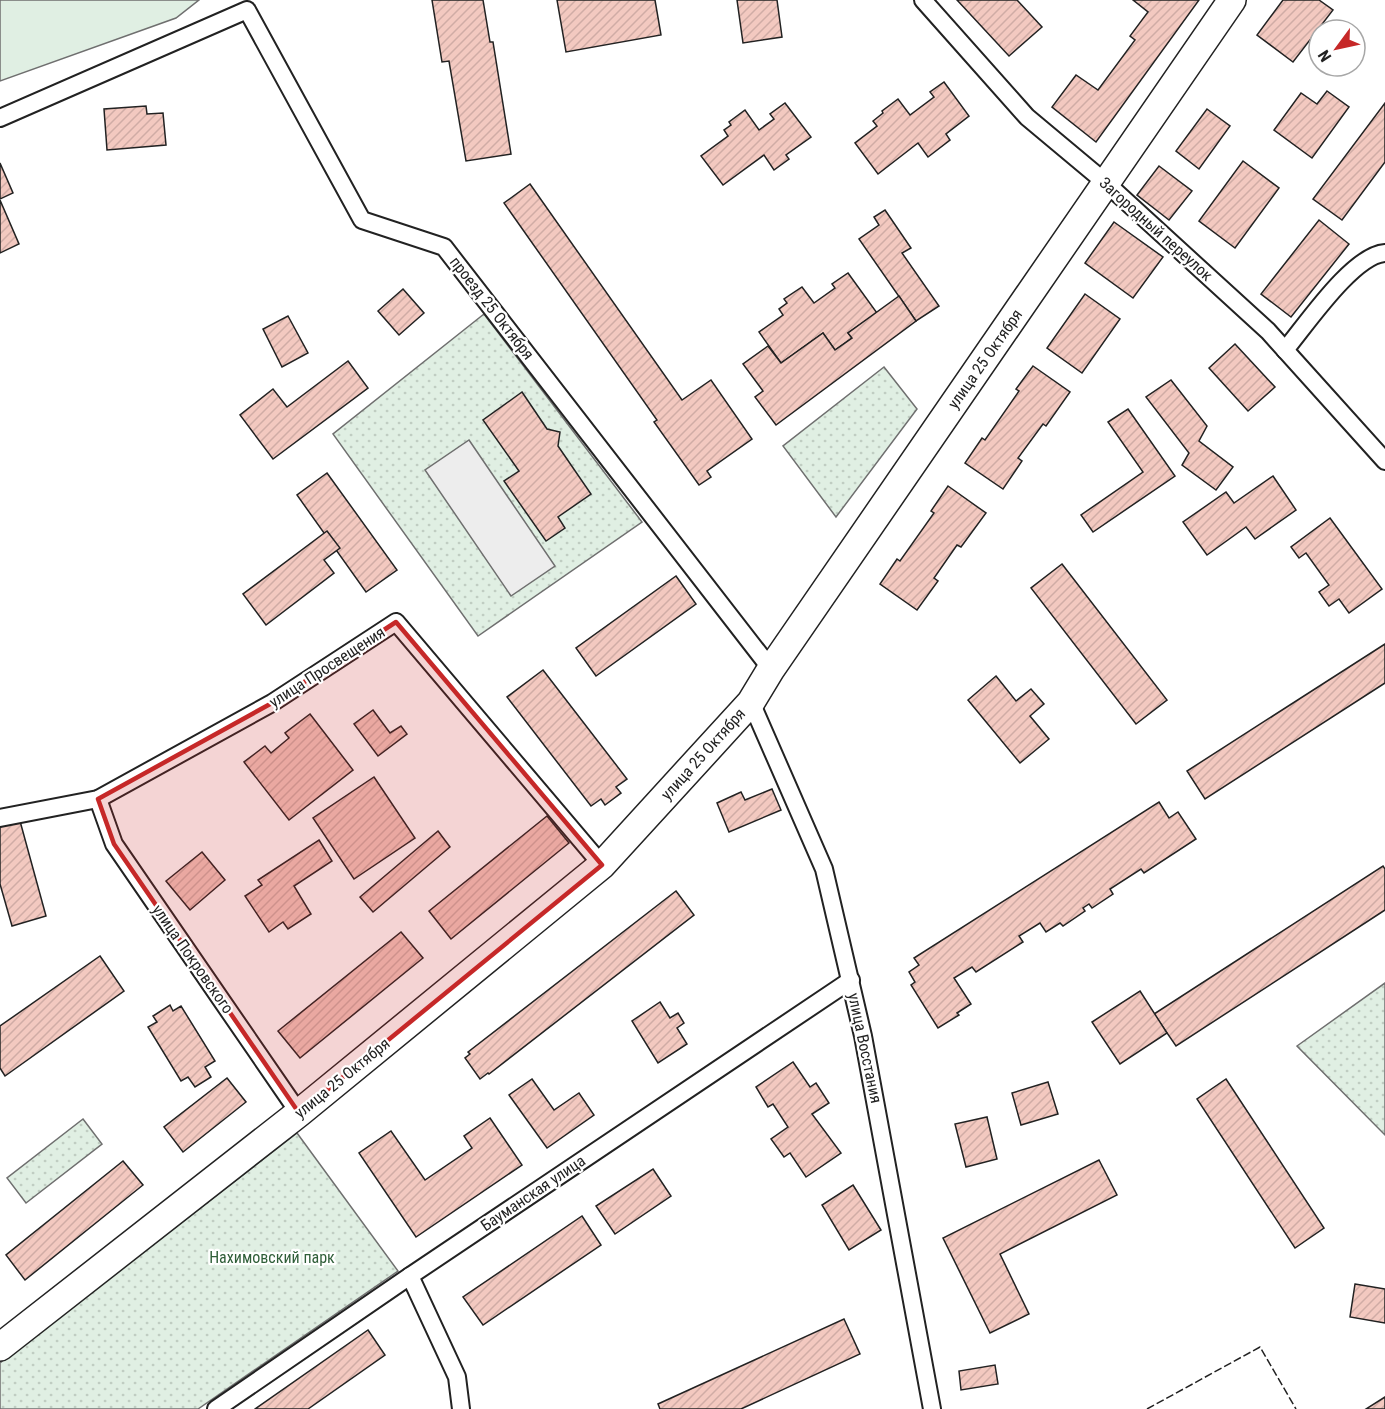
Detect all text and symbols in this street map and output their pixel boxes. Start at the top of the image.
north arrow [1307,18,1367,78]
text: N [1314,47,1335,65]
street label: Загородный переулок [1095,173,1217,285]
street label: проезд 25 Октября [446,253,538,363]
street label: улица 25 Октября [944,306,1026,412]
street label: улица Просвещения [265,622,389,712]
street label: улица 25 Октября [657,704,749,804]
street label: улица Покровского [148,901,238,1017]
street label: улица Восстания [844,991,886,1105]
street label: улица 25 Октября [291,1034,393,1122]
street label: Бауманская улица [477,1151,589,1235]
park label: Нахимовский парк [209,1248,335,1267]

